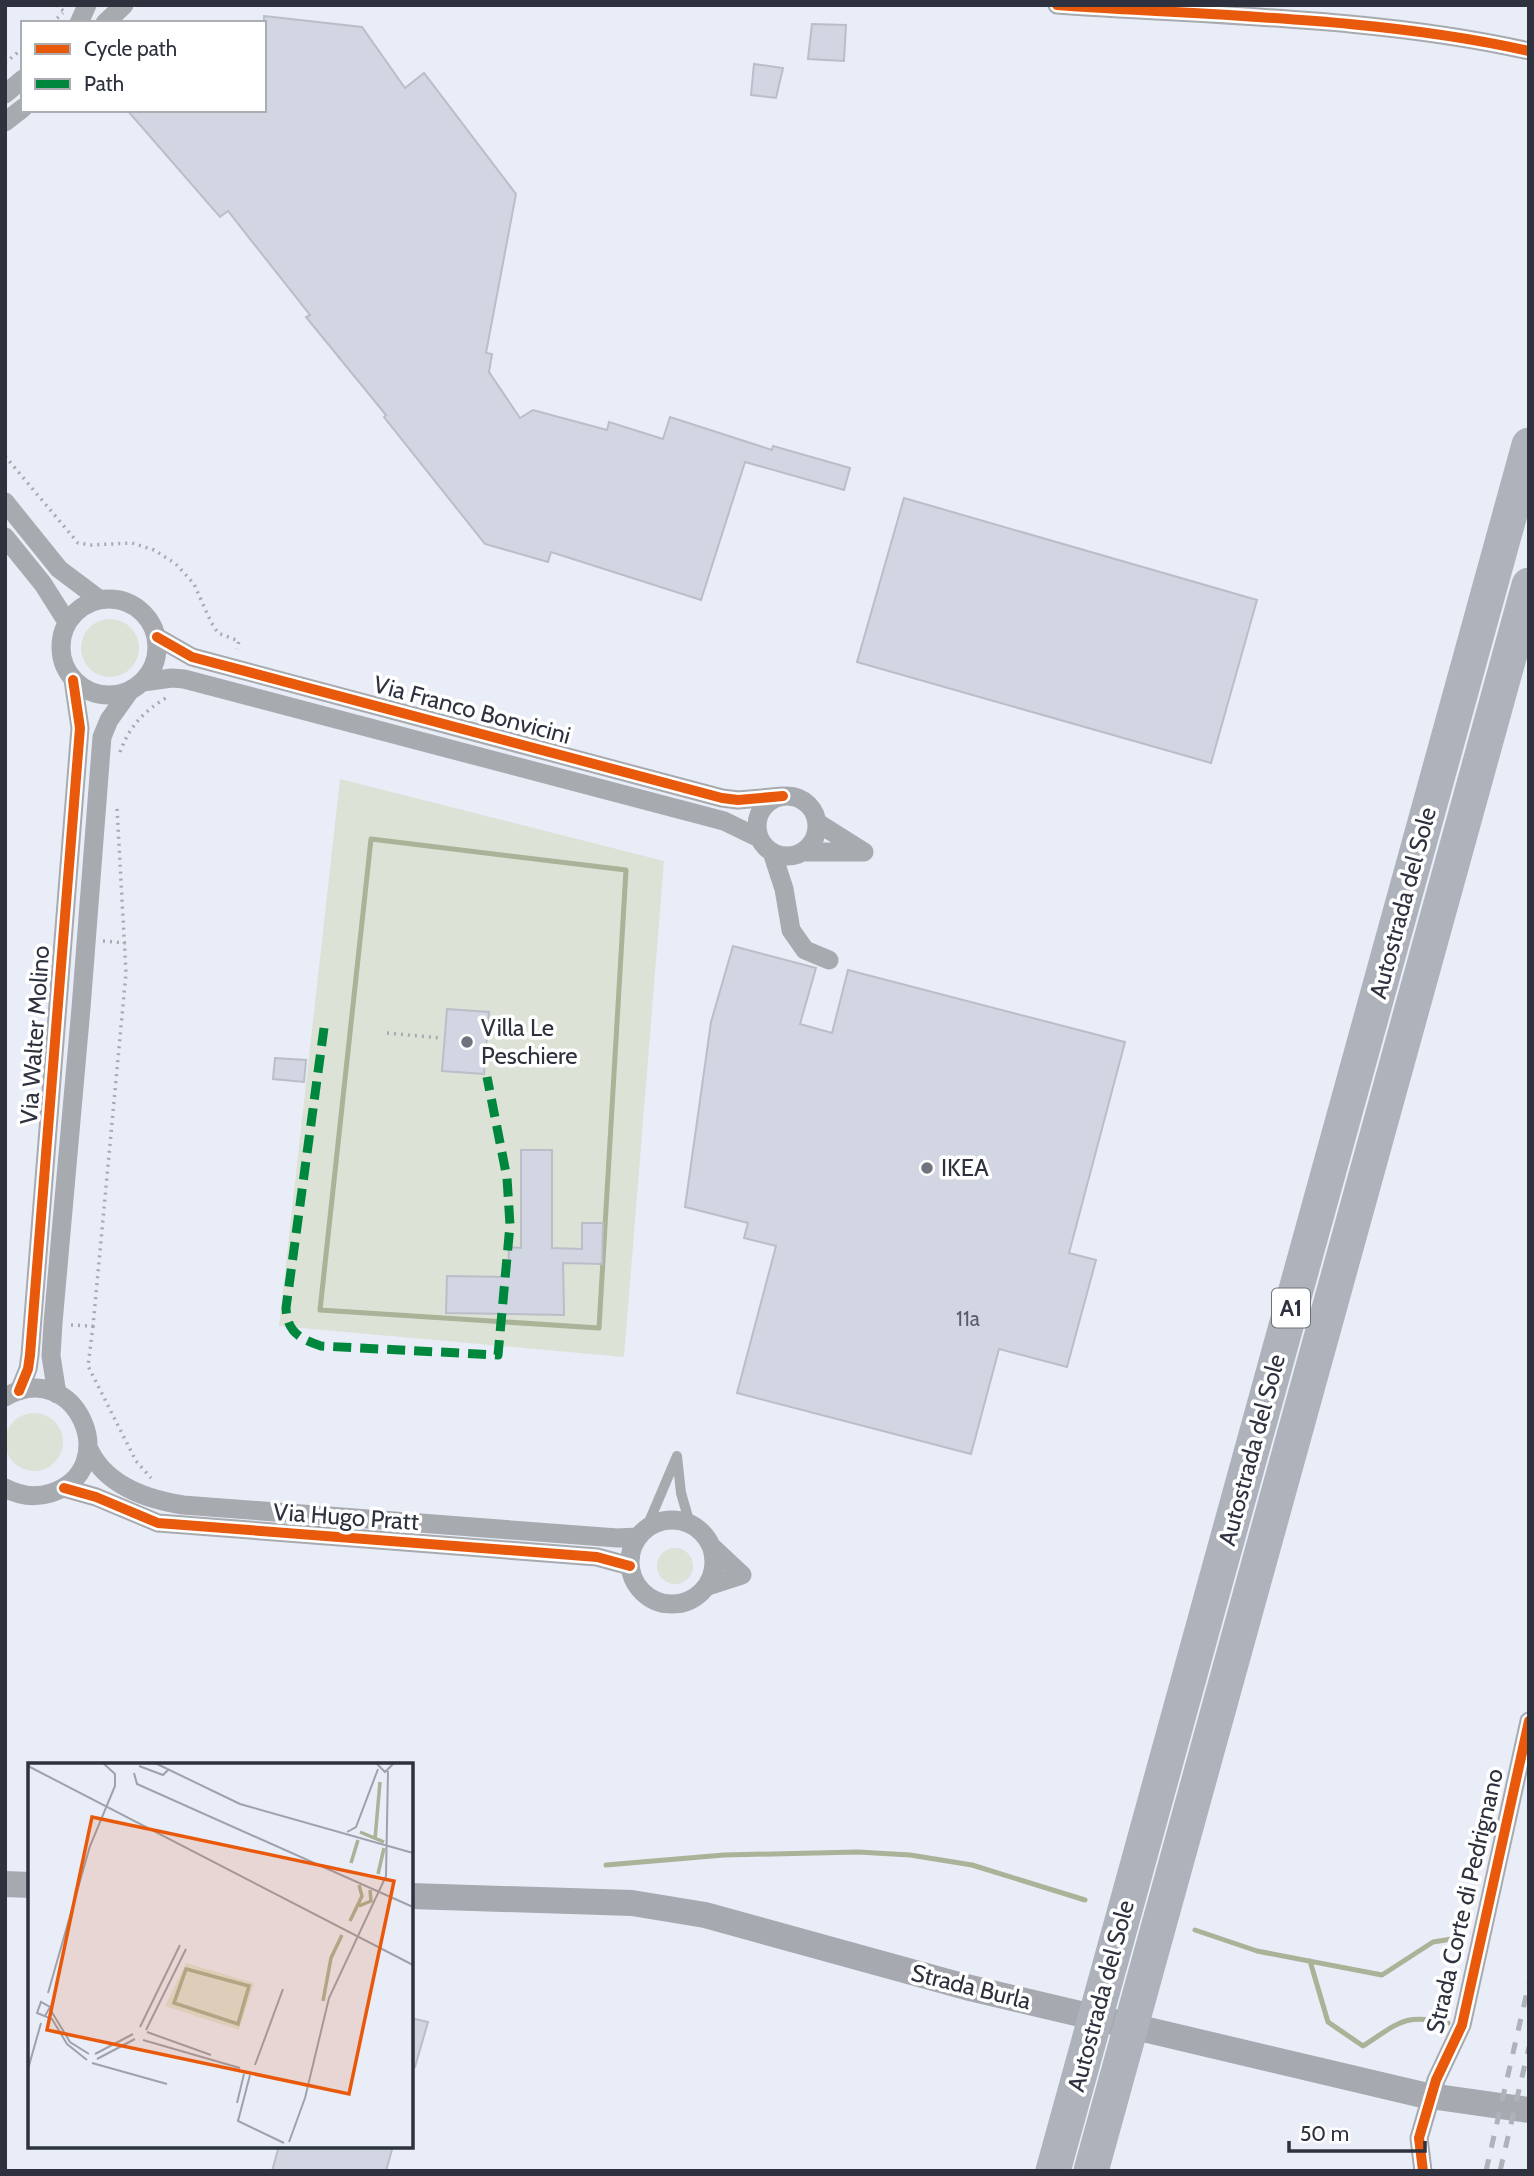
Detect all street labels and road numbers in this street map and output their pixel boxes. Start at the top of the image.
street label: Via Franco Bonvicini [370,669,574,750]
street label: Autostrada del Sole [1363,804,1442,1002]
street label: Via Walter Molino [14,944,55,1126]
road number: A1 [1272,1288,1310,1328]
street label: Autostrada del Sole [1212,1351,1291,1549]
street label: Via Hugo Pratt [272,1497,420,1536]
street label: Strada Corte di Pedrignano [1420,1766,1509,2036]
street label: Autostrada del Sole [1061,1897,1140,2095]
street label: Strada Burla [908,1958,1035,2016]

